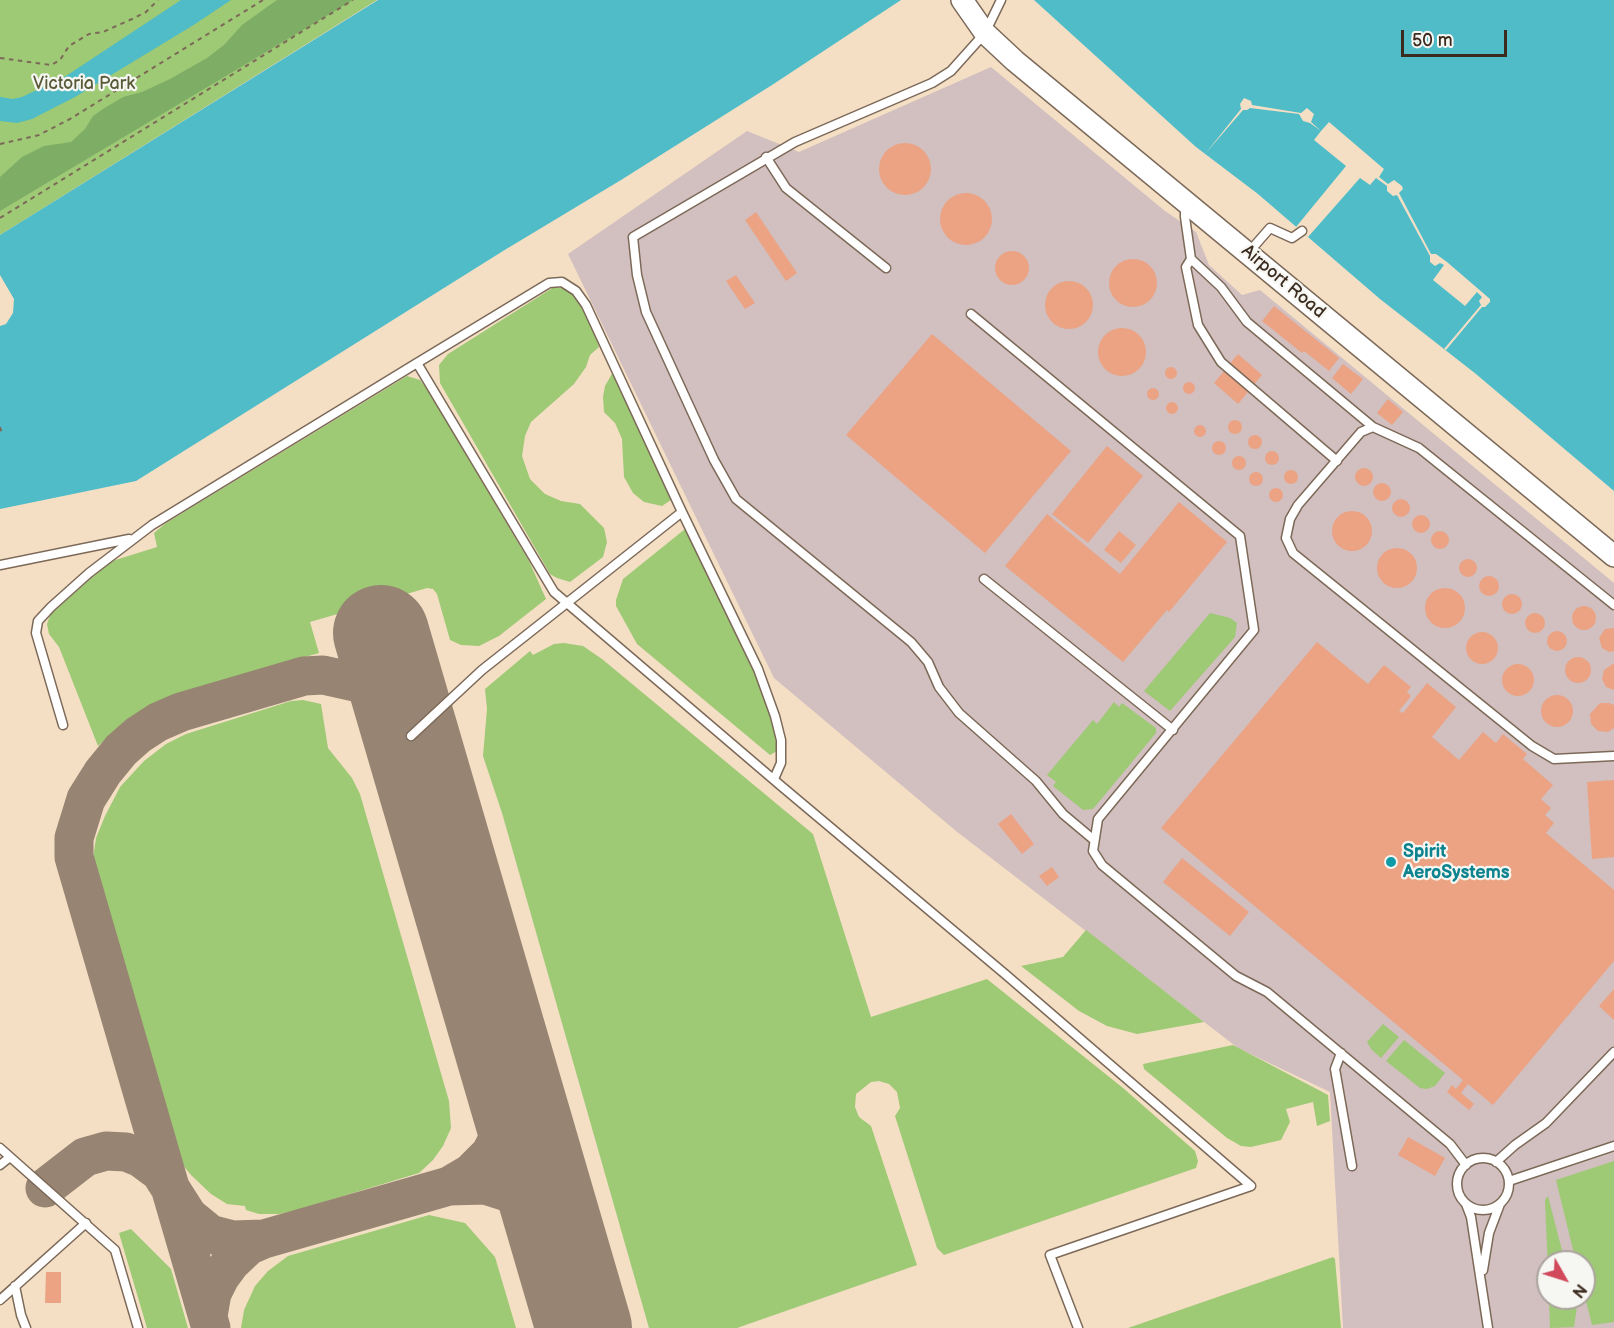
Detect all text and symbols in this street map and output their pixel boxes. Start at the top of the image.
scale bar [1404,18,1510,56]
text: 50 m [1412,30,1453,51]
park label: Victoria Park [33,73,135,95]
street label: Airport Road [1237,241,1329,323]
place label: Spirit AeroSystems [1403,841,1510,884]
marker: Spirit AeroSystems [1384,855,1398,869]
north arrow [1536,1250,1596,1310]
text: N [1568,1280,1590,1301]

